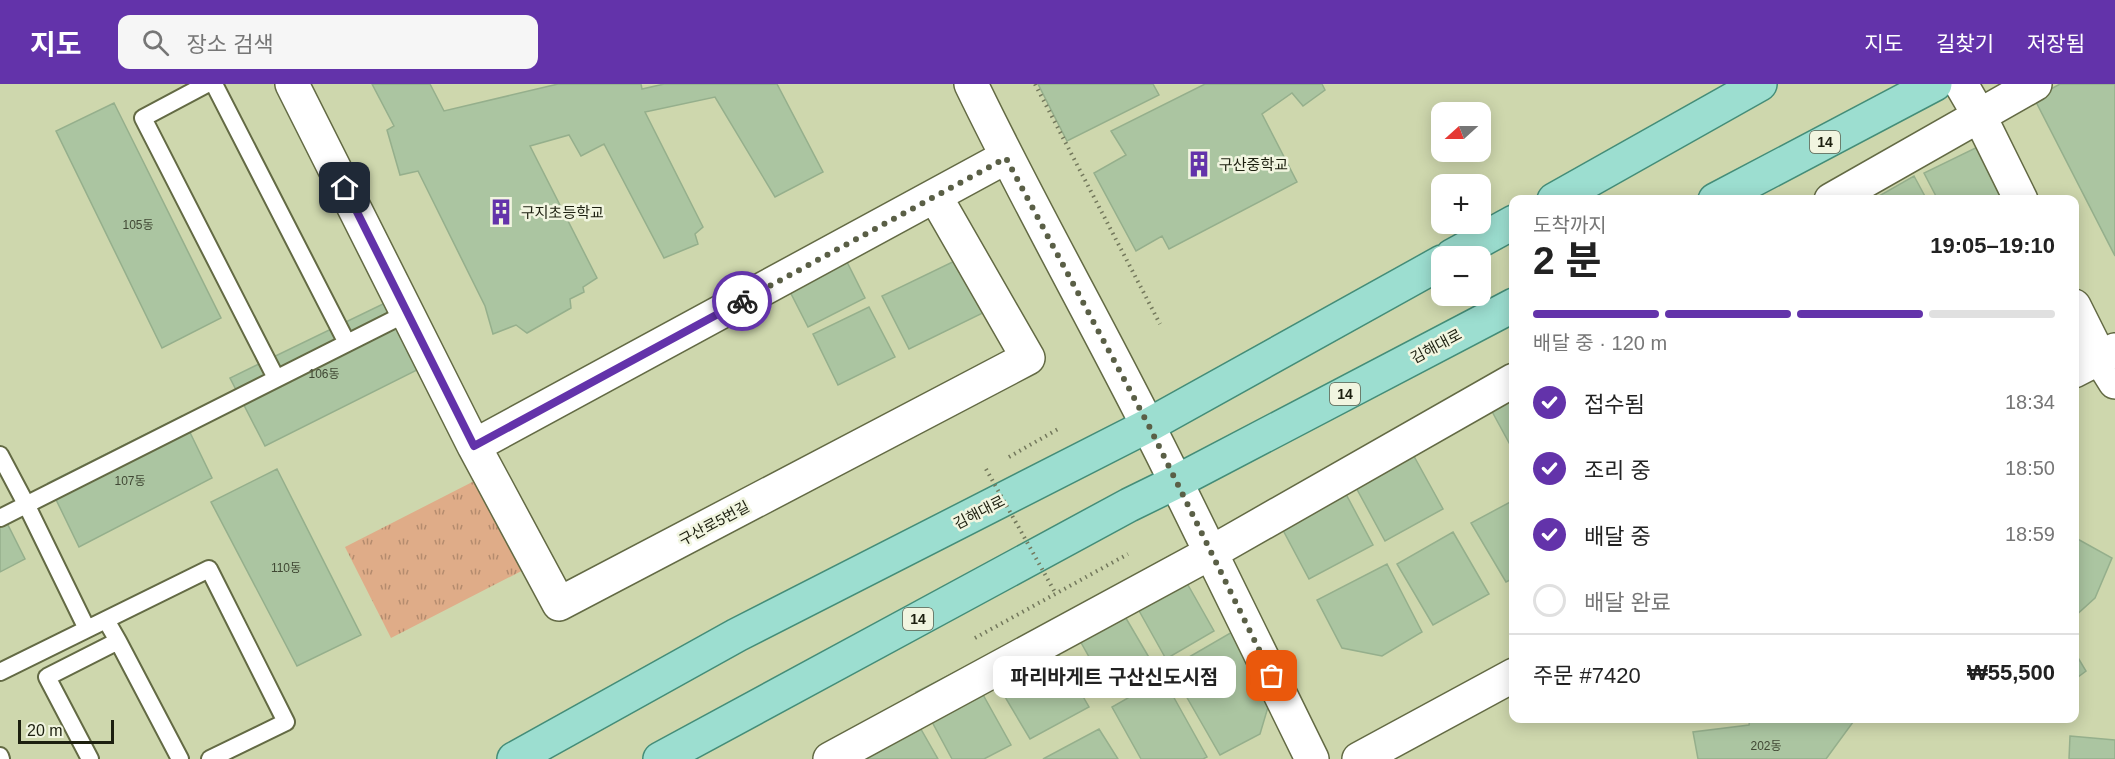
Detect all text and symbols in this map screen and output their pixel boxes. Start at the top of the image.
search box [118,15,538,69]
icon: search [139,26,172,59]
text: 지도 [30,29,82,60]
text: 장소 검색 [187,32,274,57]
text: 지도 [1864,32,1903,55]
text: 길찾기 [1936,32,1994,55]
text: 저장됨 [2027,32,2085,55]
north arrow [1431,102,1491,162]
map controls [1431,102,1491,306]
road number: 14 [1810,131,1840,153]
building icon: 구산중학교 [1184,149,1214,179]
place label: 구산중학교 [1219,156,1288,173]
pin [319,162,370,213]
icon: home [328,171,361,204]
button: + [1431,174,1491,234]
building icon: 구지초등학교 [486,197,516,227]
place label: 구지초등학교 [521,204,604,221]
text: 도착까지 [1533,214,1607,236]
house number: 105동 [122,218,154,232]
text: 19:05–19:10 [1930,233,2055,258]
text: 2 분 [1533,239,1601,282]
button: − [1431,246,1491,306]
courier [712,271,772,331]
icon: bike [726,285,759,318]
street label: 김해대로 [1408,326,1464,366]
text: 배달 중 · 120 m [1533,332,1667,354]
house number: 106동 [308,367,340,381]
road number: 14 [1330,383,1360,405]
icon: check [1533,386,1566,419]
text: 18:34 [2005,391,2055,413]
text: 접수됨 [1584,392,1645,417]
icon: check [1533,452,1566,485]
text: 18:50 [2005,457,2055,479]
text: 조리 중 [1584,458,1651,483]
house number: 107동 [114,474,146,488]
street label: 김해대로 [951,492,1007,532]
street label: 구산로5번길 [676,497,752,549]
icon: check [1533,518,1566,551]
text: 18:59 [2005,523,2055,545]
text: 배달 중 [1584,524,1651,549]
house number: 110동 [271,561,301,575]
text: 배달 완료 [1584,590,1671,615]
road number: 14 [903,608,933,630]
pin [1246,650,1297,701]
callout: 파리바게트 구산신도시점 [993,655,1236,697]
icon: bag [1255,659,1288,692]
text: ₩55,500 [1967,660,2055,685]
text: 주문 #7420 [1533,663,1641,688]
text: 파리바게트 구산신도시점 [1011,666,1218,688]
scale bar [18,717,114,744]
text: 20 m [27,722,63,739]
house number: 202동 [1750,739,1782,753]

